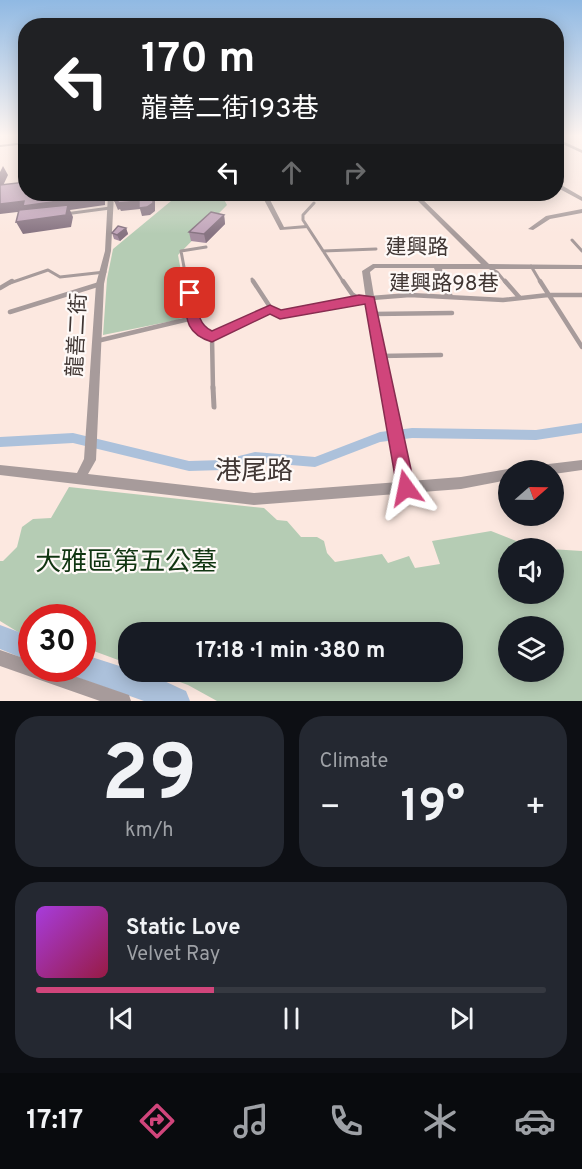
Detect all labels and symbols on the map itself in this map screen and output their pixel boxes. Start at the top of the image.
street label: 建興路 [386,235,449,262]
pin [164,267,215,318]
street label: 建興路98巷 [389,271,499,298]
street label: 龍善二街 [62,292,94,378]
street label: 港尾路 [215,456,293,489]
position arrow [374,456,438,520]
north arrow [498,460,564,526]
park label: 大雅區第五公墓 [35,547,217,580]
speed limit sign: 30 [18,604,96,682]

